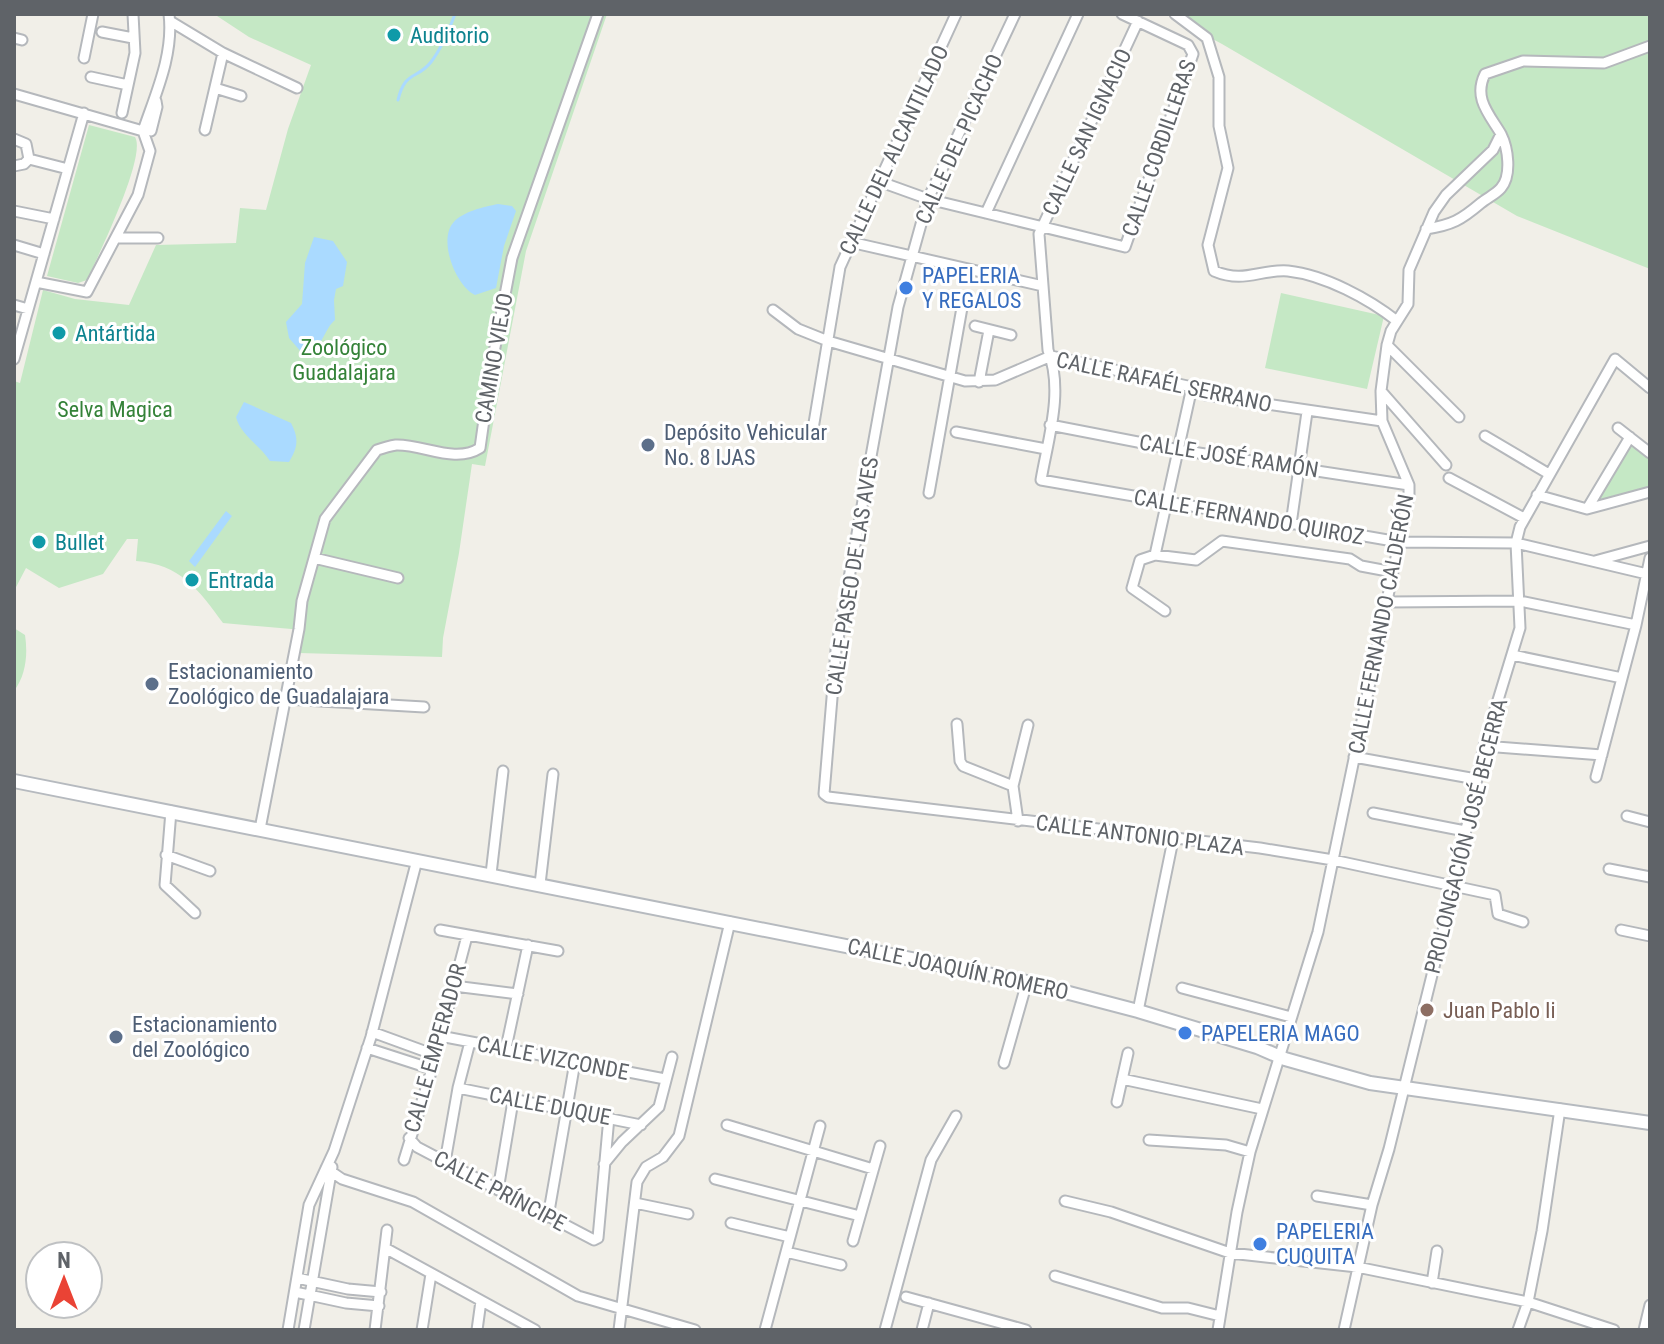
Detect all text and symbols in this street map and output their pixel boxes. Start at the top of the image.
place label: Auditorio [410,23,489,48]
marker: Auditorio [385,26,403,44]
street label: CALLE DEL ALCANTILADO [834,41,954,259]
street label: CALLE SAN IGNACIO [1037,45,1137,219]
street label: CALLE DEL PICACHO [910,50,1008,228]
street label: CALLE CORDILLERAS [1117,56,1201,240]
place label: PAPELERIA Y REGALOS [922,263,1021,313]
marker: PAPELERIA Y REGALOS [897,279,915,297]
street label: CAMINO VIEJO [470,291,518,425]
place label: Antártida [75,321,156,346]
marker: Antártida [50,324,68,342]
park label: Zoológico Guadalajara [292,335,396,385]
street label: CALLE RAFAÉL SERRANO [1054,347,1274,417]
park label: Selva Magica [57,397,173,422]
place label: Depósito Vehicular No. 8 IJAS [664,420,827,470]
street label: CALLE JOSÉ RAMÓN [1138,428,1321,483]
marker: Depósito Vehicular No. 8 IJAS [639,436,657,454]
street label: CALLE PASEO DE LAS AVES [821,455,883,697]
street label: CALLE FERNANDO QUIROZ [1132,484,1366,550]
street label: CALLE FERNANDO CALDERÓN [1343,492,1418,756]
place label: Bullet [55,530,105,555]
marker: Bullet [30,533,48,551]
place label: Entrada [208,568,274,593]
marker: Entrada [183,571,201,589]
place label: Estacionamiento Zoológico de Guadalajara [168,659,389,709]
marker: Estacionamiento Zoológico de Guadalajara [143,675,161,693]
street label: PROLONGACIÓN JOSÉ BECERRA [1419,695,1512,976]
street label: CALLE ANTONIO PLAZA [1034,810,1246,860]
street label: CALLE JOAQUÍN ROMERO [845,933,1071,1005]
street label: CALLE EMPERADOR [399,960,471,1135]
place label: Juan Pablo Ii [1443,998,1556,1023]
marker: Juan Pablo Ii [1418,1001,1436,1019]
place label: Estacionamiento del Zoológico [132,1012,277,1062]
place label: PAPELERIA MAGO [1201,1021,1360,1046]
marker: PAPELERIA MAGO [1176,1024,1194,1042]
marker: Estacionamiento del Zoológico [107,1028,125,1046]
street label: CALLE VIZCONDE [475,1031,631,1085]
street label: CALLE DUQUE [487,1082,613,1130]
street label: CALLE PRÍNCIPE [430,1146,570,1236]
place label: PAPELERIA CUQUITA [1276,1219,1374,1269]
marker: PAPELERIA CUQUITA [1251,1235,1269,1253]
north arrow [24,1240,104,1320]
text: N [57,1248,71,1273]

